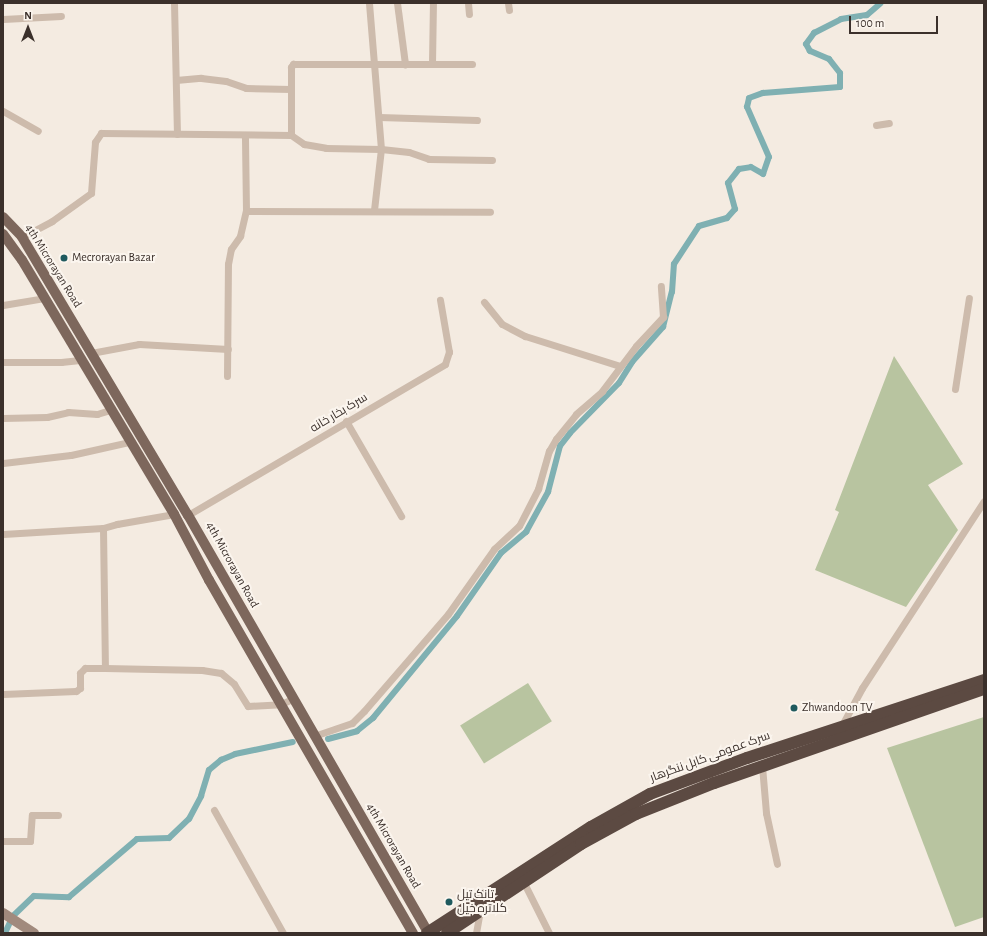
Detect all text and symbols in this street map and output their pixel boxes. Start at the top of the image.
north arrow [8,8,48,48]
scale bar [851,8,940,34]
text: N [24,10,32,21]
text: 100 m [856,17,884,29]
street label: 4th Microrayan Road [21,222,85,310]
place label: Mecrorayan Bazar [72,251,155,265]
marker: Mecrorayan Bazar [59,253,69,263]
street label: سرک بخار خانه [308,390,370,436]
street label: 4th Microrayan Road [202,520,262,610]
place label: Zhwandoon TV [802,701,873,715]
marker: Zhwandoon TV [789,703,799,713]
street label: سرک عمومی کابل ننگرهار [648,729,772,785]
street label: 4th Microrayan Road [363,801,423,891]
place label: تانک تیل کلاتره خیل [457,888,507,916]
marker: تانک تیل کلاتره خیل [444,897,454,907]

